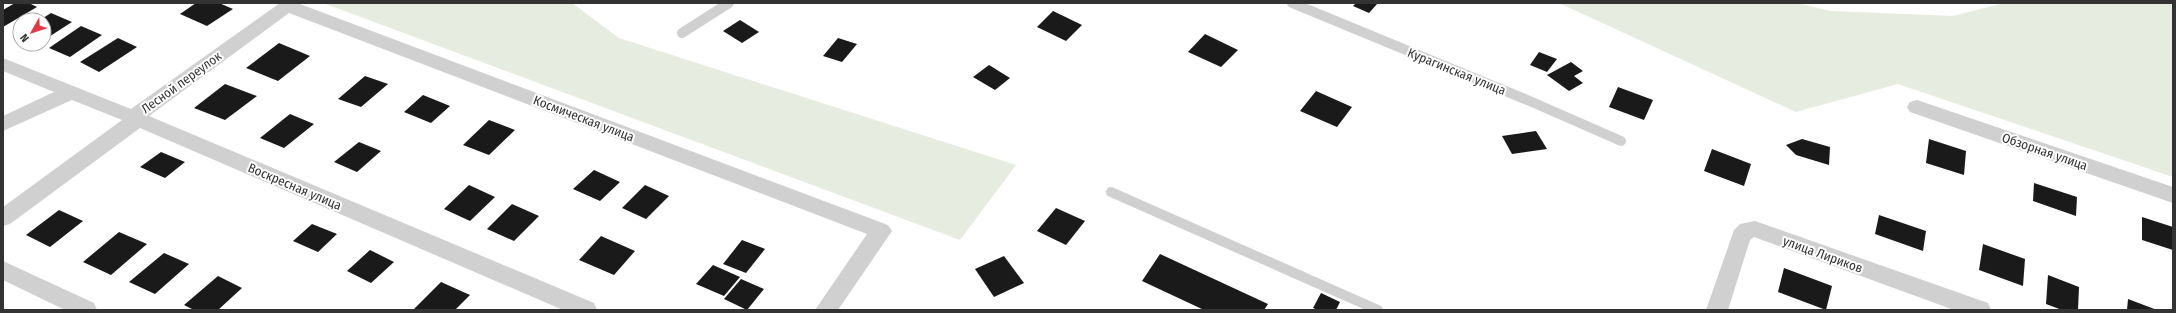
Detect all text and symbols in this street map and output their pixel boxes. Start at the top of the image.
north arrow [12,12,52,52]
text: N [17,31,32,45]
street label: Курагинская улица [1405,45,1508,98]
street label: Лесной переулок [138,48,224,116]
street label: Космическая улица [531,92,636,145]
street label: Обзорная улица [2000,130,2090,173]
street label: Воскресная улица [246,160,344,213]
street label: улица Лириков [1781,233,1865,276]

